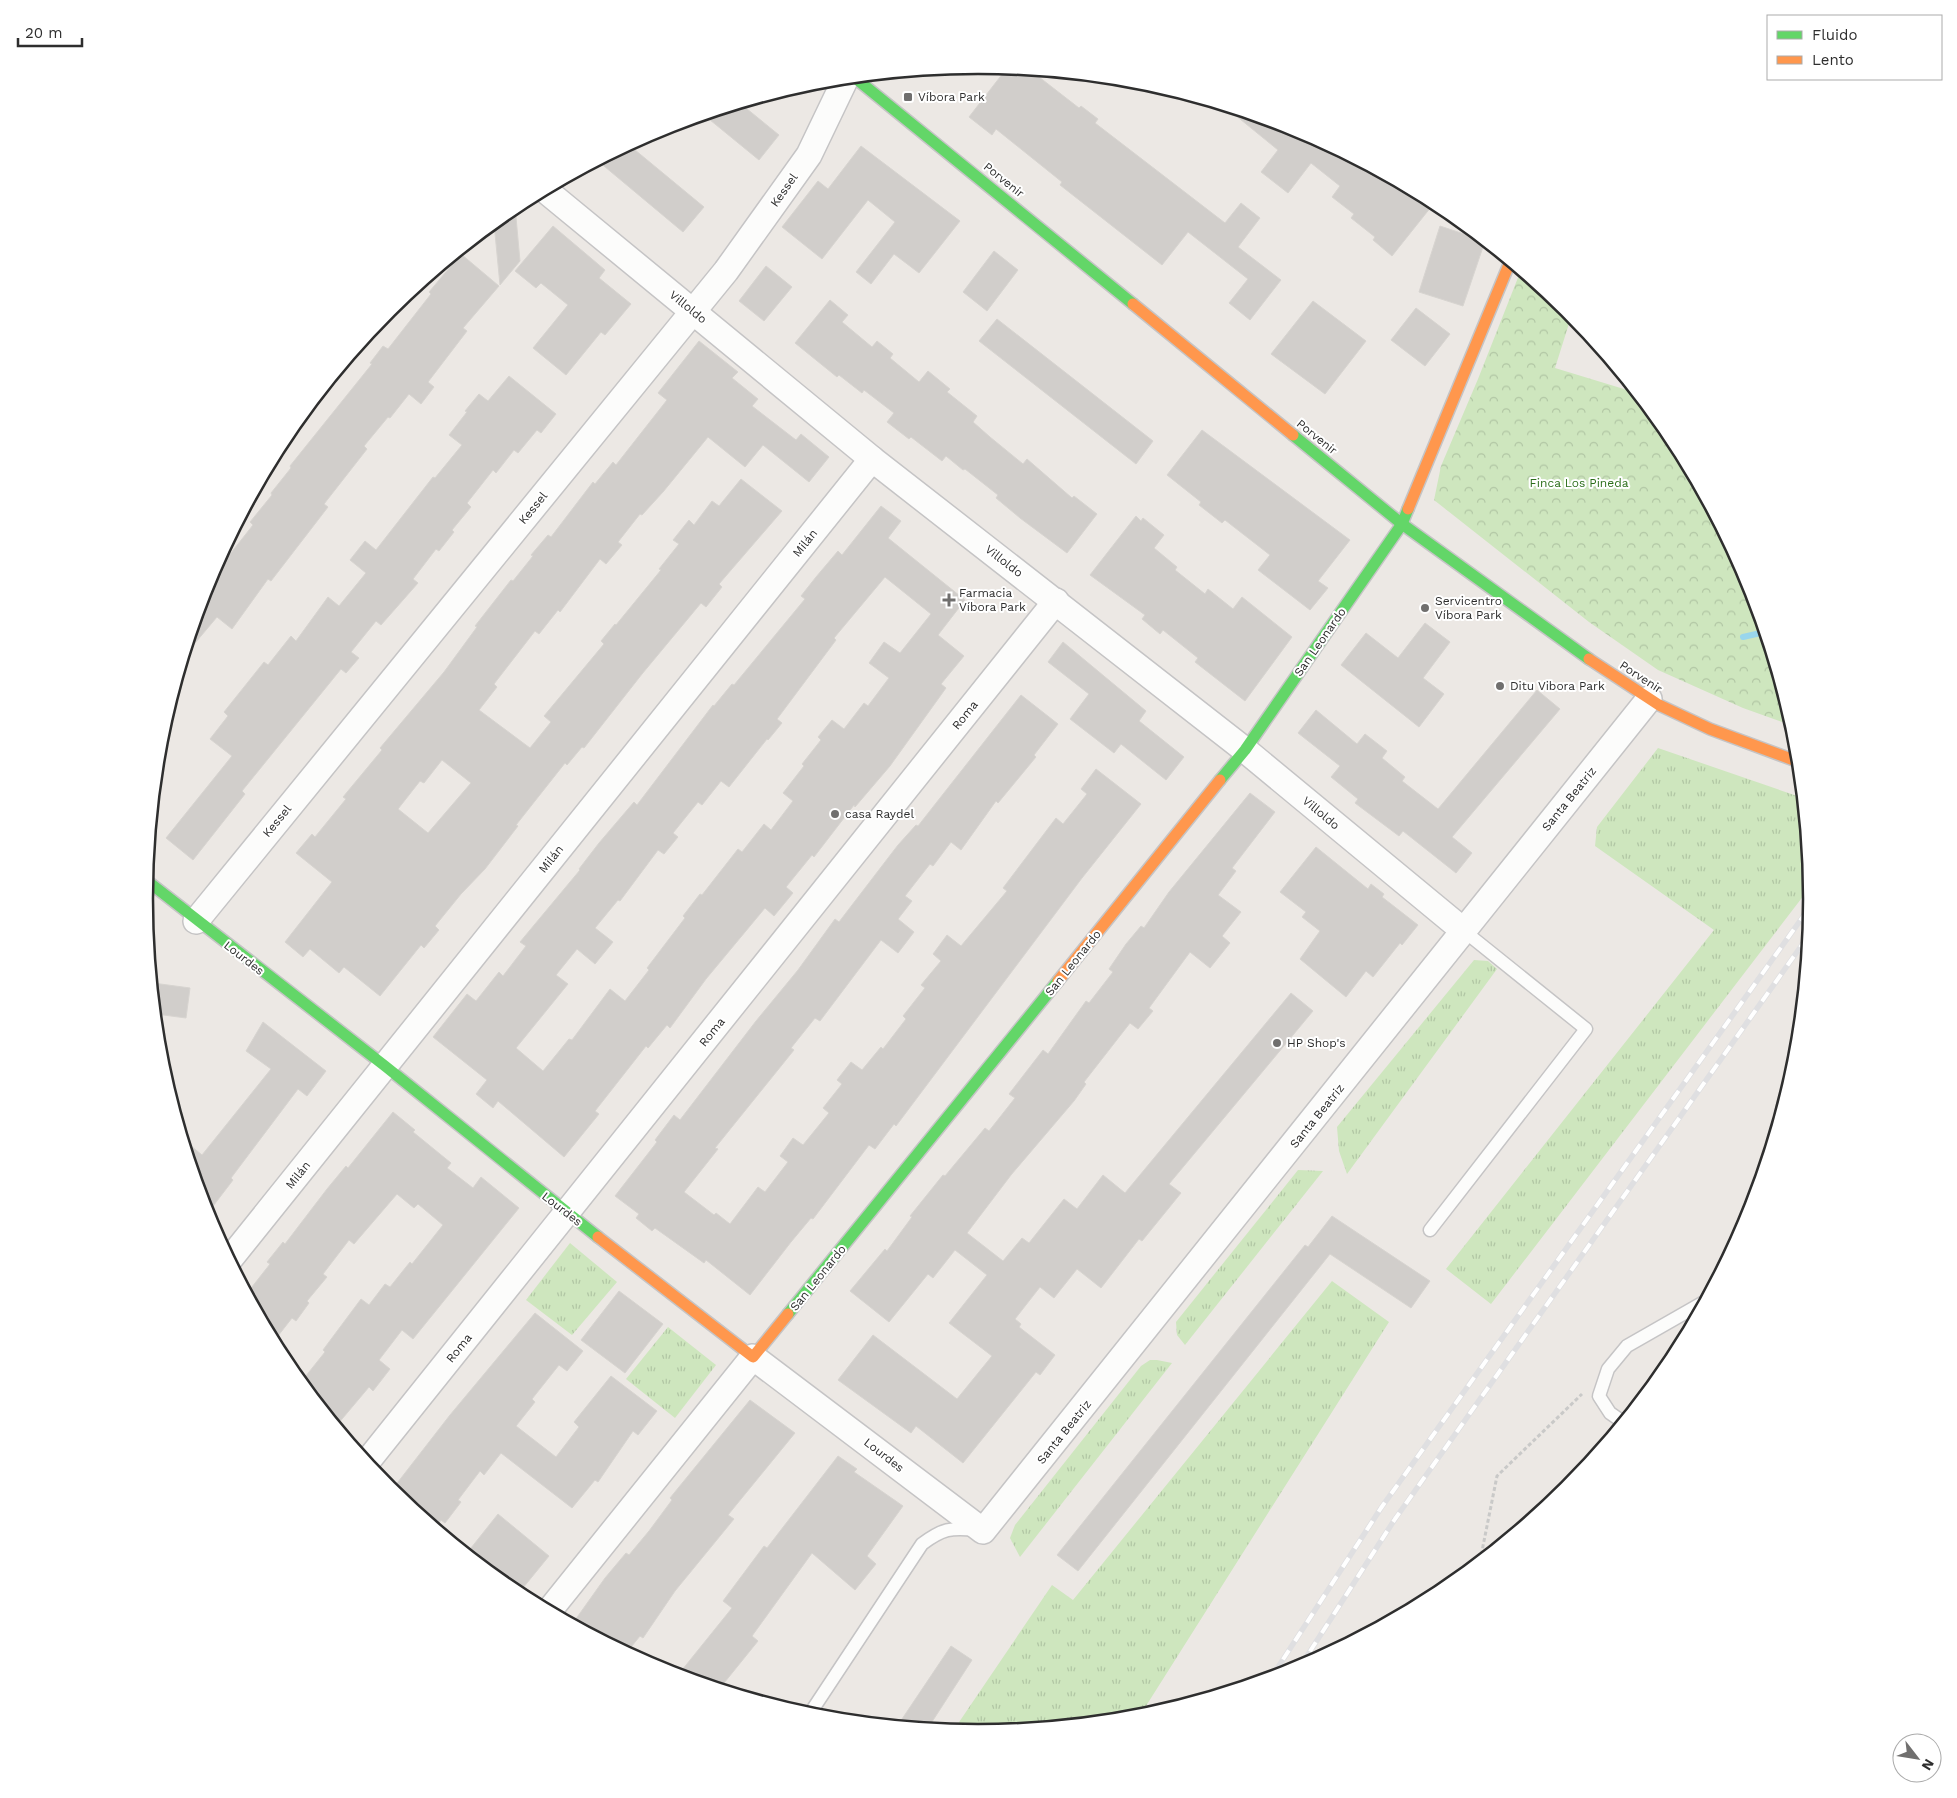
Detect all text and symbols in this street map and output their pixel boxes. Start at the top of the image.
scale bar [18,15,81,47]
legend [1767,15,1942,80]
text: 20 m [25,24,63,42]
text: Fluido [1812,26,1857,44]
text: Lento [1812,51,1854,69]
place label: Víbora Park [918,90,985,104]
marker: Víbora Park [902,91,914,103]
street label: Porvenir [981,159,1027,201]
street label: Kessel [767,170,801,209]
street label: Villoldo [667,288,709,326]
street label: Porvenir [1294,416,1340,458]
park label: Finca Los Pineda [1529,476,1629,490]
street label: Kessel [516,489,550,527]
street label: Milán [790,526,820,560]
street label: Villoldo [982,542,1026,580]
place label: Farmacia Víbora Park [959,586,1026,614]
marker: Farmacia Víbora Park [943,594,955,606]
place label: Servicentro Víbora Park [1435,594,1502,622]
marker: Servicentro Víbora Park [1419,602,1431,614]
street label: San Leonardo [1291,605,1349,679]
street label: Porvenir [1617,658,1665,696]
place label: Ditu Vibora Park [1510,679,1605,693]
marker: Ditu Vibora Park [1494,680,1506,692]
street label: Roma [949,698,981,732]
street label: Santa Beatriz [1539,764,1599,834]
street label: Villoldo [1300,794,1342,832]
street label: Kessel [260,802,294,840]
place label: casa Raydel [845,807,915,821]
marker: casa Raydel [829,808,841,820]
street label: Milán [536,842,566,876]
street label: San Leonardo [1042,927,1104,999]
street label: Lourdes [221,938,267,978]
street label: Roma [696,1015,728,1049]
place label: HP Shop's [1287,1036,1346,1050]
marker: HP Shop's [1271,1037,1283,1049]
street label: Santa Beatriz [1287,1081,1347,1151]
street label: Milán [283,1158,313,1192]
street label: Lourdes [539,1189,585,1229]
street label: San Leonardo [787,1242,849,1314]
street label: Roma [443,1331,475,1365]
street label: Santa Beatriz [1034,1397,1094,1467]
street label: Lourdes [861,1435,907,1475]
north arrow [1892,1733,1942,1783]
text: N [1919,1756,1938,1773]

